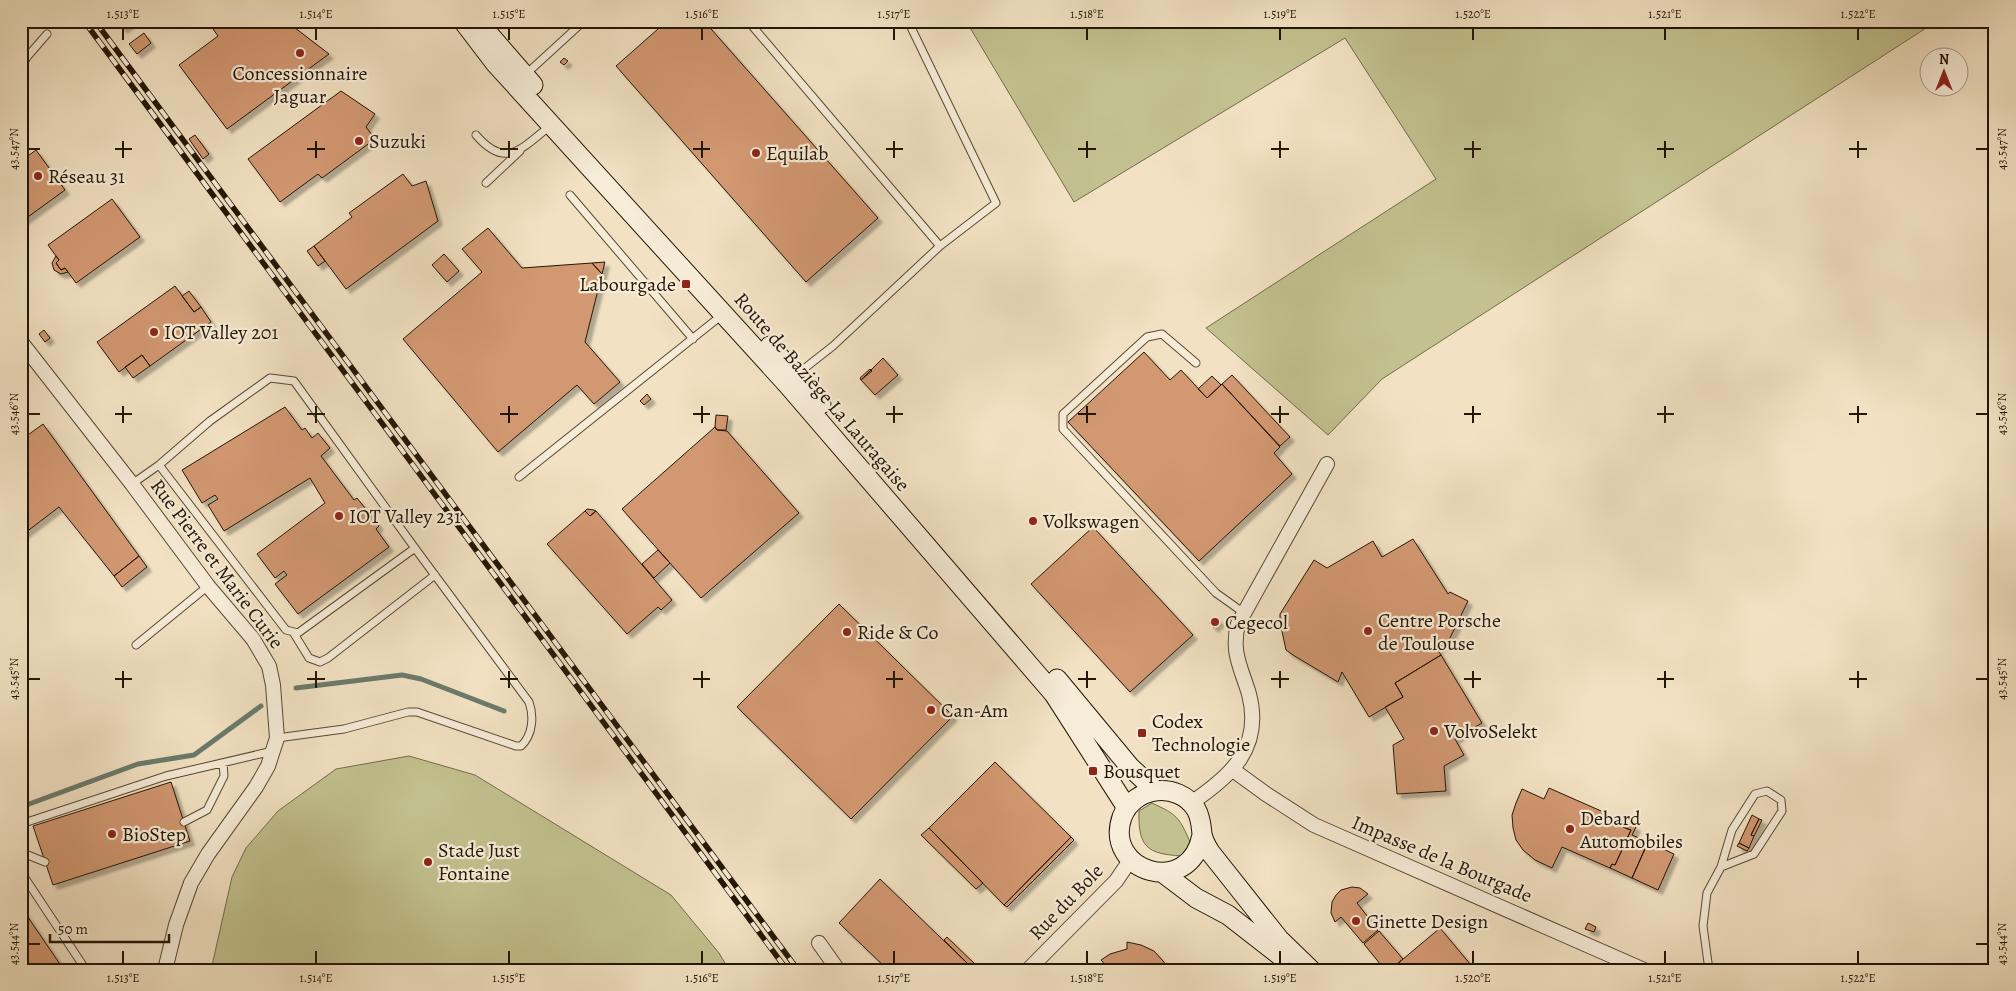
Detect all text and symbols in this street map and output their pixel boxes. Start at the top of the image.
text: 1.513°E [107,6,139,22]
text: 1.514°E [299,6,333,22]
text: 1.515°E [493,6,525,22]
text: 1.516°E [685,6,719,22]
text: 1.517°E [878,6,910,22]
text: 1.518°E [1070,6,1104,22]
text: 1.519°E [1263,6,1297,22]
text: 1.520°E [1455,6,1491,22]
text: 1.521°E [1648,6,1682,22]
text: 1.522°E [1840,6,1876,22]
marker: Concessionnaire Jaguar [294,47,306,59]
north arrow [1918,48,1968,98]
text: N [1939,50,1949,69]
place label: Concessionnaire Jaguar [232,60,368,110]
text: 43.547°N [6,128,22,170]
place label: Suzuki [369,128,426,155]
text: 43.547°N [1994,128,2010,170]
marker: Suzuki [353,135,365,147]
place label: Equilab [766,140,828,167]
marker: Equilab [750,147,762,159]
place label: Réseau 31 [48,163,125,190]
marker: Réseau 31 [32,170,44,182]
place label: Labourgade [579,271,676,298]
marker: Labourgade [680,278,692,290]
street label: Route de Baziège La Lauragaise [728,287,916,497]
place label: IOT Valley 201 [164,319,278,346]
marker: IOT Valley 201 [148,326,160,338]
text: 43.546°N [6,392,22,435]
text: 43.546°N [1994,392,2010,435]
street label: Rue Pierre et Marie Curie [144,474,290,654]
place label: IOT Valley 231 [349,503,461,530]
place label: Volkswagen [1042,508,1140,535]
marker: IOT Valley 231 [333,510,345,522]
marker: Volkswagen [1027,515,1039,527]
place label: Centre Porsche de Toulouse [1378,607,1501,657]
place label: Cegecol [1225,609,1288,636]
marker: Cegecol [1209,616,1221,628]
place label: Ride & Co [857,619,938,646]
marker: Centre Porsche de Toulouse [1362,625,1374,637]
marker: Ride & Co [841,626,853,638]
text: 43.545°N [6,658,22,700]
text: 43.545°N [1994,658,2010,700]
place label: Can-Am [941,697,1009,724]
marker: Can-Am [925,704,937,716]
place label: Codex Technologie [1152,708,1250,758]
place label: VolvoSelekt [1443,718,1538,745]
marker: VolvoSelekt [1428,725,1440,737]
marker: Codex Technologie [1136,727,1148,739]
place label: Bousquet [1103,758,1181,785]
marker: Bousquet [1087,765,1099,777]
place label: Debard Automobiles [1579,805,1683,855]
street label: Impasse de la Bourgade [1348,809,1536,909]
place label: BioStep [122,821,186,848]
marker: Debard Automobiles [1564,823,1576,835]
marker: BioStep [106,828,118,840]
place label: Stade Just Fontaine [438,837,520,887]
marker: Stade Just Fontaine [422,856,434,868]
street label: Rue du Bole [1023,858,1109,946]
place label: Ginette Design [1366,908,1488,935]
scale bar [50,911,169,943]
marker: Ginette Design [1350,915,1362,927]
text: 50 m [58,919,88,939]
text: 43.544°N [6,922,22,965]
text: 43.544°N [1994,922,2010,965]
text: 1.513°E [107,970,139,986]
text: 1.514°E [299,970,333,986]
text: 1.515°E [493,970,525,986]
text: 1.516°E [685,970,719,986]
text: 1.517°E [878,970,910,986]
text: 1.518°E [1070,970,1104,986]
text: 1.519°E [1263,970,1297,986]
text: 1.520°E [1455,970,1491,986]
text: 1.521°E [1648,970,1682,986]
text: 1.522°E [1840,970,1876,986]

